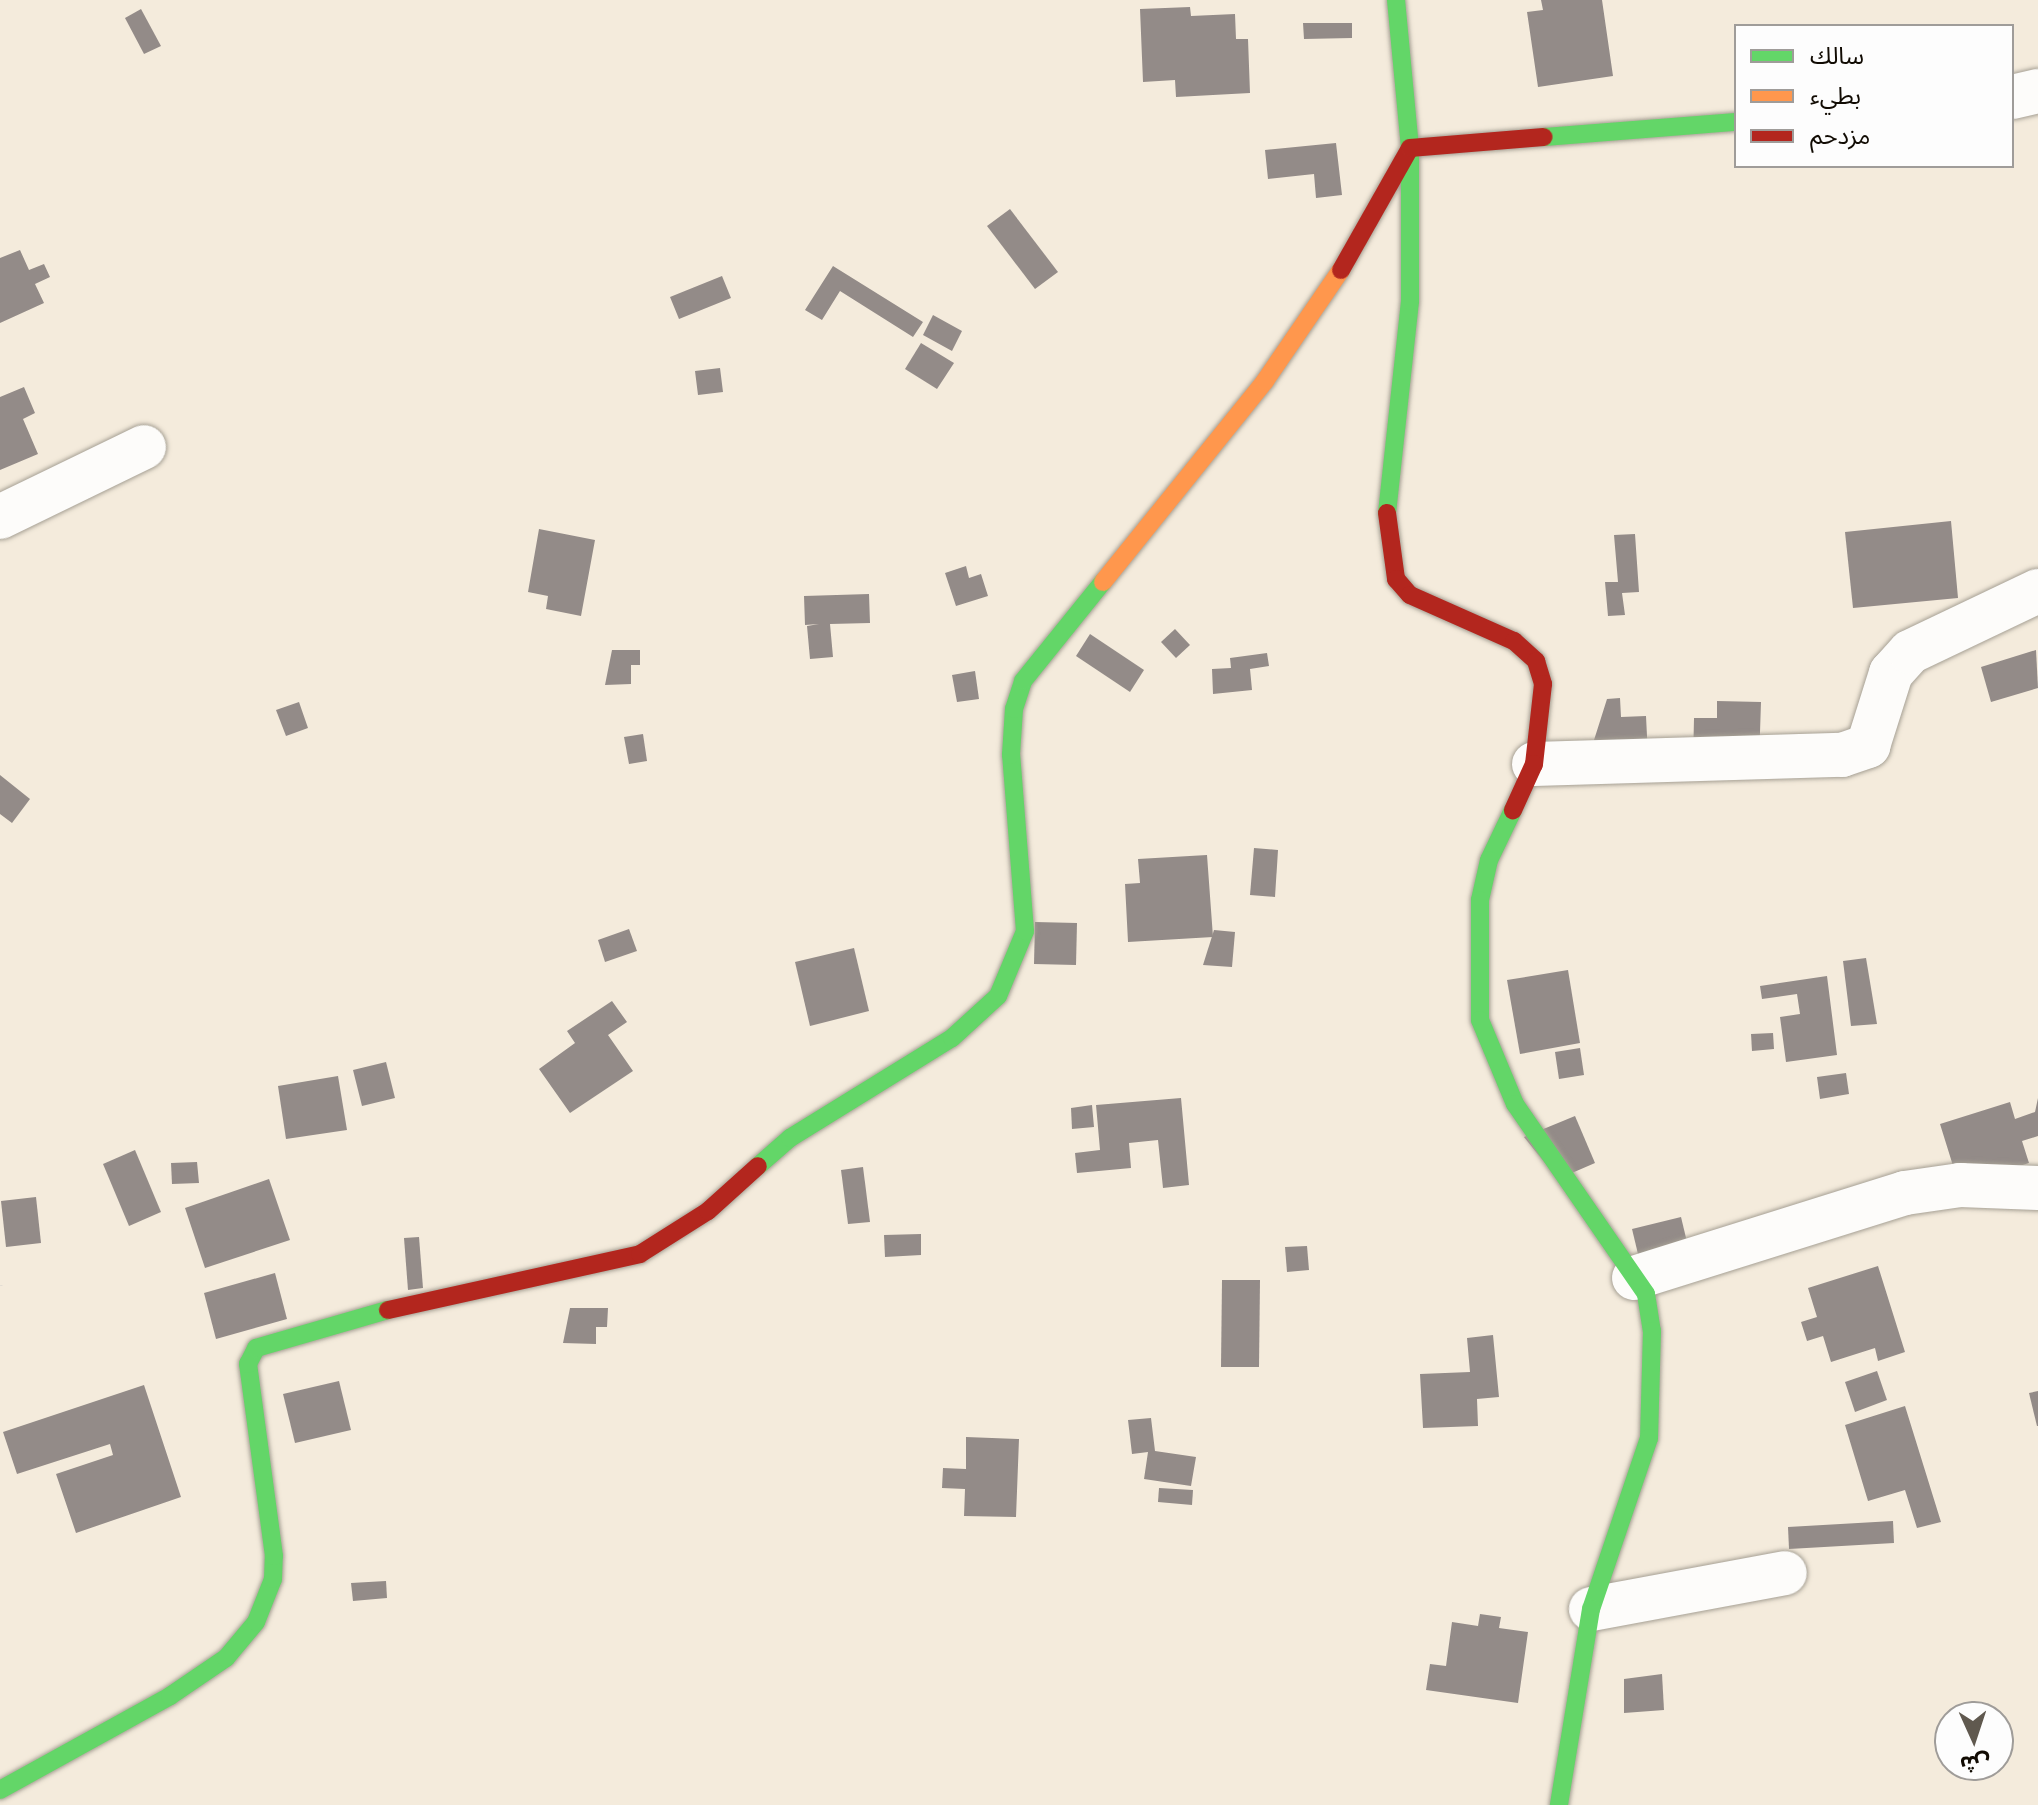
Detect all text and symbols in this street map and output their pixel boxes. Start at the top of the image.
legend [1734,24,2014,168]
text: سالك [1810,39,1864,72]
text: بطيء [1810,79,1861,112]
text: مزدحم [1810,119,1870,152]
north arrow [1934,1701,2014,1781]
text: ش [1959,1747,1991,1780]

